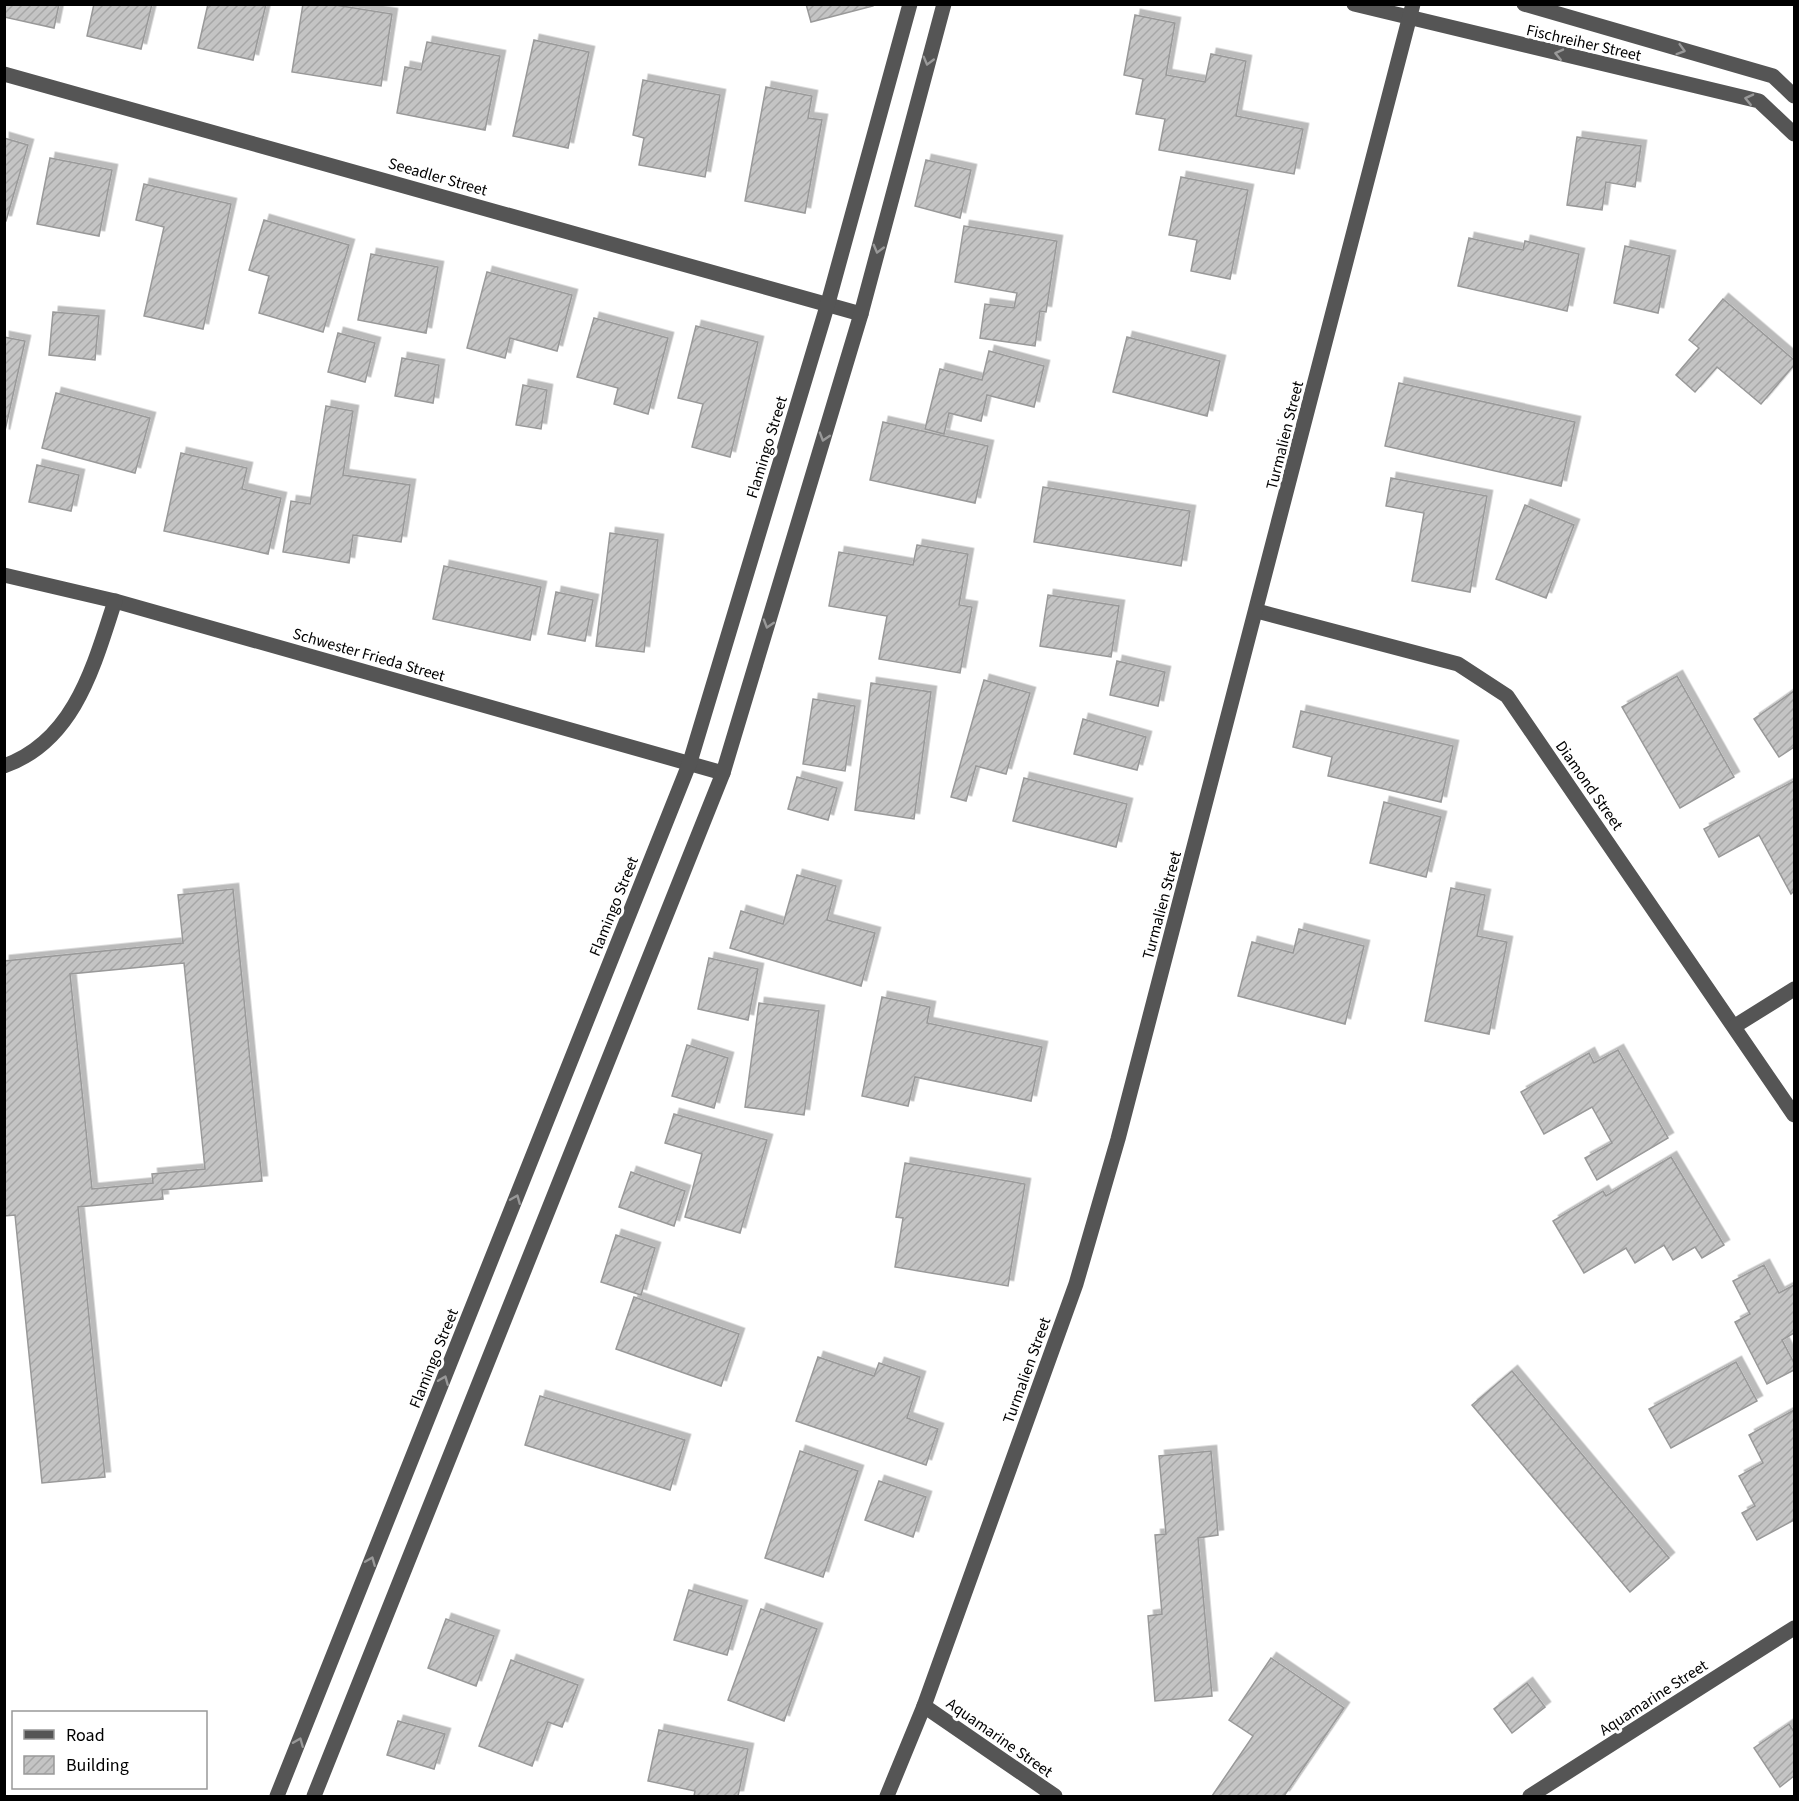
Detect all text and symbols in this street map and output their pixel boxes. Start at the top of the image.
street label: Fischreiher Street [1524,19,1644,67]
one-way arrow [1675,43,1686,55]
one-way arrow [1554,49,1564,62]
one-way arrow [923,56,936,66]
one-way arrow [1744,93,1754,106]
street label: Seeadler Street [386,152,490,202]
one-way arrow [873,244,885,254]
street label: Turmalien Street [1261,378,1309,492]
street label: Flamingo Street [741,393,793,501]
one-way arrow [819,431,831,442]
one-way arrow [763,618,775,628]
street label: Schwester Frieda Street [290,623,448,687]
street label: Diamond Street [1550,736,1629,835]
street label: Turmalien Street [1137,848,1187,962]
street label: Flamingo Street [584,853,644,960]
one-way arrow [509,1194,521,1205]
street label: Flamingo Street [404,1305,464,1412]
street label: Turmalien Street [998,1314,1057,1426]
one-way arrow [437,1375,449,1386]
one-way arrow [364,1556,377,1567]
street label: Aquamarine Street [1595,1654,1712,1741]
street label: Aquamarine Street [942,1693,1057,1783]
legend [12,1711,207,1789]
text: Road [66,1723,105,1748]
one-way arrow [292,1737,304,1748]
text: Building [66,1753,129,1778]

